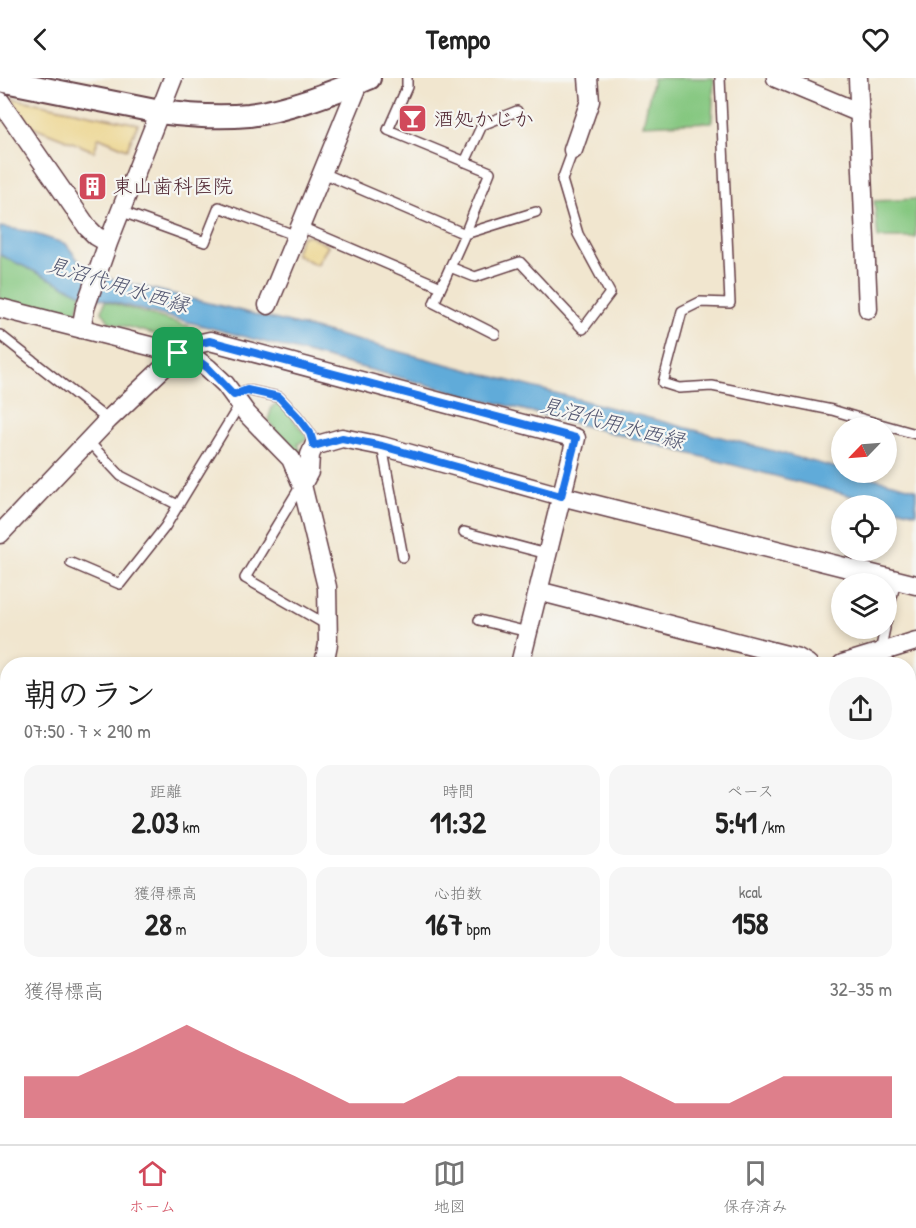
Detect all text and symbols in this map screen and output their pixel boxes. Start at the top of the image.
text: Tempo [426,21,490,57]
icon: back [24,23,57,56]
icon: heart [859,23,892,56]
bar icon: 酒処かじか [397,103,429,135]
place label: 酒処かじか [434,105,534,132]
building icon: 東山歯科医院 [76,170,108,202]
place label: 東山歯科医院 [113,172,233,199]
water label: 見沼代用水西縁 [44,249,195,320]
pin [152,327,203,378]
icon: arrive [161,336,194,369]
water label: 見沼代用水西緑 [537,389,689,456]
north arrow [831,417,897,483]
map controls [831,417,897,639]
button: locate [831,495,897,561]
button: layers [831,573,897,639]
text: 朝のラン [24,672,156,716]
button: share [829,677,892,740]
text: 07:50 · 7 × 290 m [24,717,151,744]
text: 距離 [150,780,182,802]
text: 時間 [442,780,474,802]
text: ペース [727,780,774,802]
text: 2.03 [131,802,179,842]
text: 11:32 [430,802,486,842]
text: 5:41 [715,802,757,842]
text: km [179,816,200,838]
text: /km [757,816,785,838]
text: kcal [739,881,762,903]
text: 獲得標高 [134,882,198,904]
text: 心拍数 [434,882,482,904]
text: 158 [732,903,769,943]
text: 28 [145,904,172,944]
text: 167 [425,904,463,944]
text: m [172,918,186,940]
text: bpm [463,918,491,940]
text: 32–35 m [830,975,892,1002]
text: 獲得標高 [24,977,104,1004]
tab: ホーム [129,1157,176,1217]
tab: 地図 [433,1157,466,1217]
tab: 保存済み [723,1157,787,1217]

